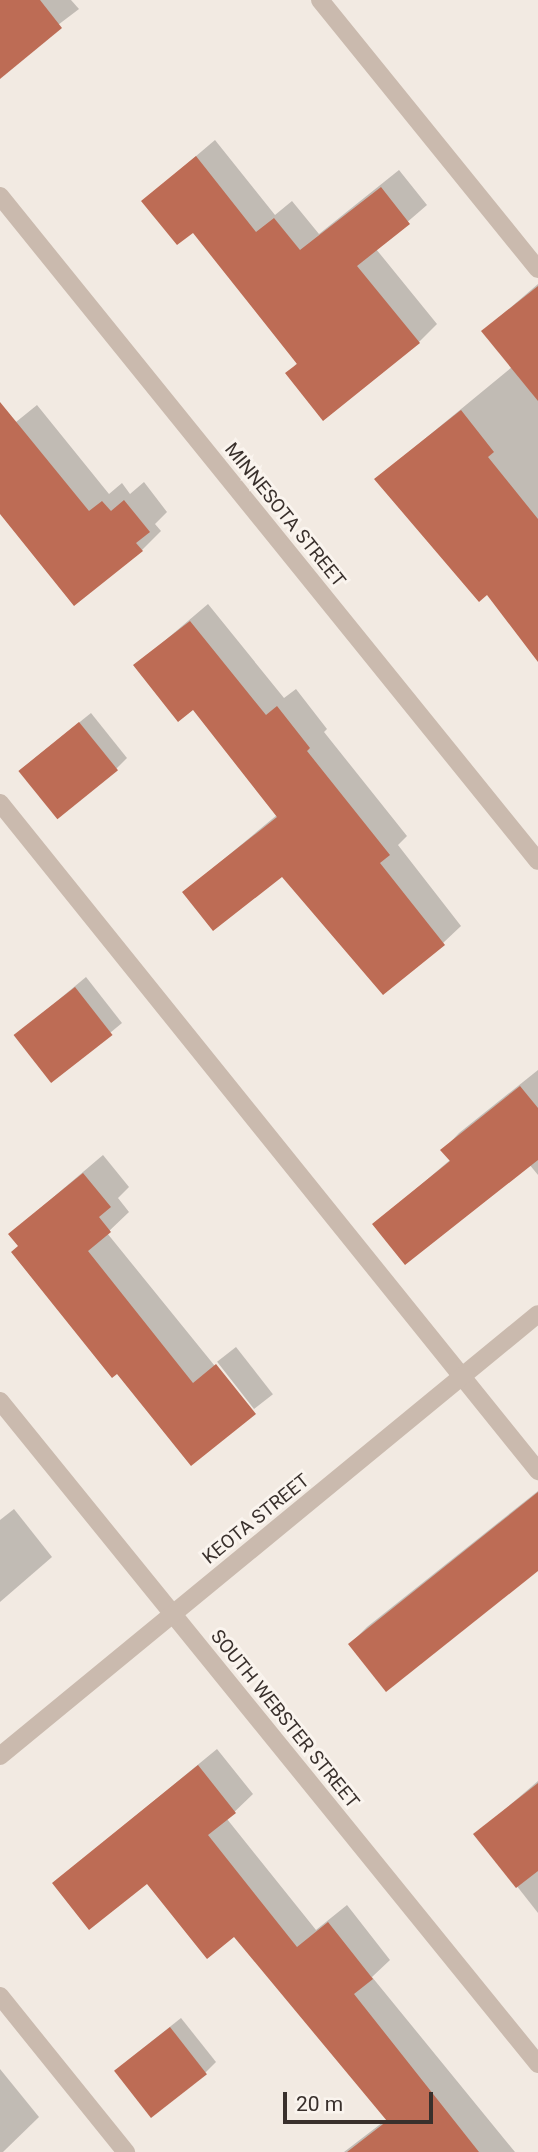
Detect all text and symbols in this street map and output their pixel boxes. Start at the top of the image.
street label: MINNESOTA STREET [220,438,350,592]
street label: KEOTA STREET [198,1469,314,1569]
street label: SOUTH WEBSTER STREET [206,1625,364,1813]
scale bar [286,2078,436,2122]
text: 20 m [296,2092,343,2116]

